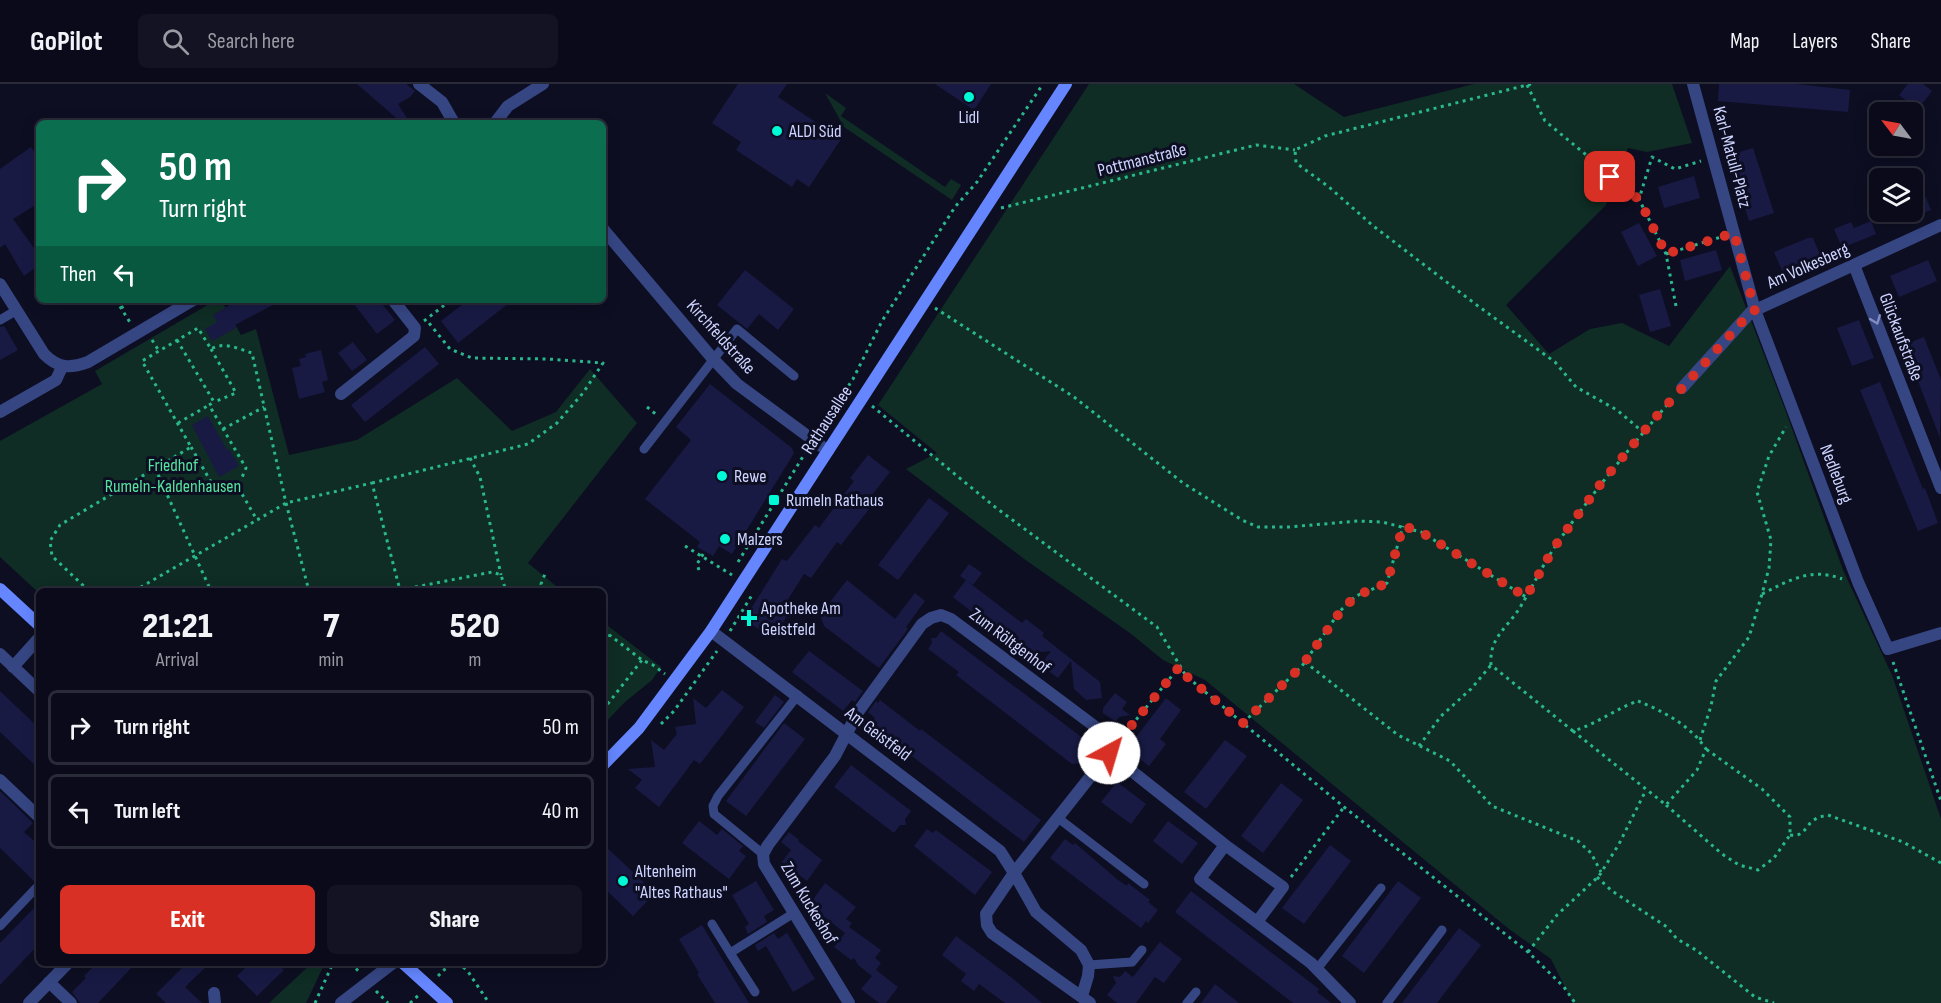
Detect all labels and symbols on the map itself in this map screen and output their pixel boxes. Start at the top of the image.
marker: Lidl [962,90,976,104]
north arrow [1869,102,1923,156]
street label: Karl-Matull-Platz [1708,104,1756,210]
place label: Lidl [959,107,979,128]
place label: ALDI Süd [788,121,841,142]
marker: ALDI Süd [770,124,784,138]
street label: Pottmanstraße [1095,139,1189,181]
pin [1584,151,1635,202]
street label: Am Volkesberg [1763,239,1852,294]
street label: Glückaufstraße [1875,290,1927,384]
street label: Kirchfeldstraße [682,295,760,379]
one-way arrow [1868,314,1881,325]
street label: Rathausallee [797,382,857,458]
street label: Nedleburg [1815,442,1857,506]
park label: Friedhof Rumeln-Kaldenhausen [105,455,241,497]
place label: Rewe [734,466,767,487]
marker: Rewe [715,469,729,483]
place label: Rumeln Rathaus [786,490,884,511]
marker: Rumeln Rathaus [767,493,781,507]
place label: Malzers [737,529,783,550]
marker: Malzers [718,532,732,546]
place label: Apotheke Am Geistfeld [760,598,841,640]
street label: Zum Röltgenhof [965,604,1055,679]
marker: Apotheke Am Geistfeld [742,611,756,625]
street label: Am Geistfeld [840,702,915,766]
position arrow [1077,721,1141,785]
street label: Zum Kuckeshof [776,858,842,949]
place label: Altenheim "Altes Rathaus" [634,861,728,903]
marker: Altenheim "Altes Rathaus" [616,874,630,888]

